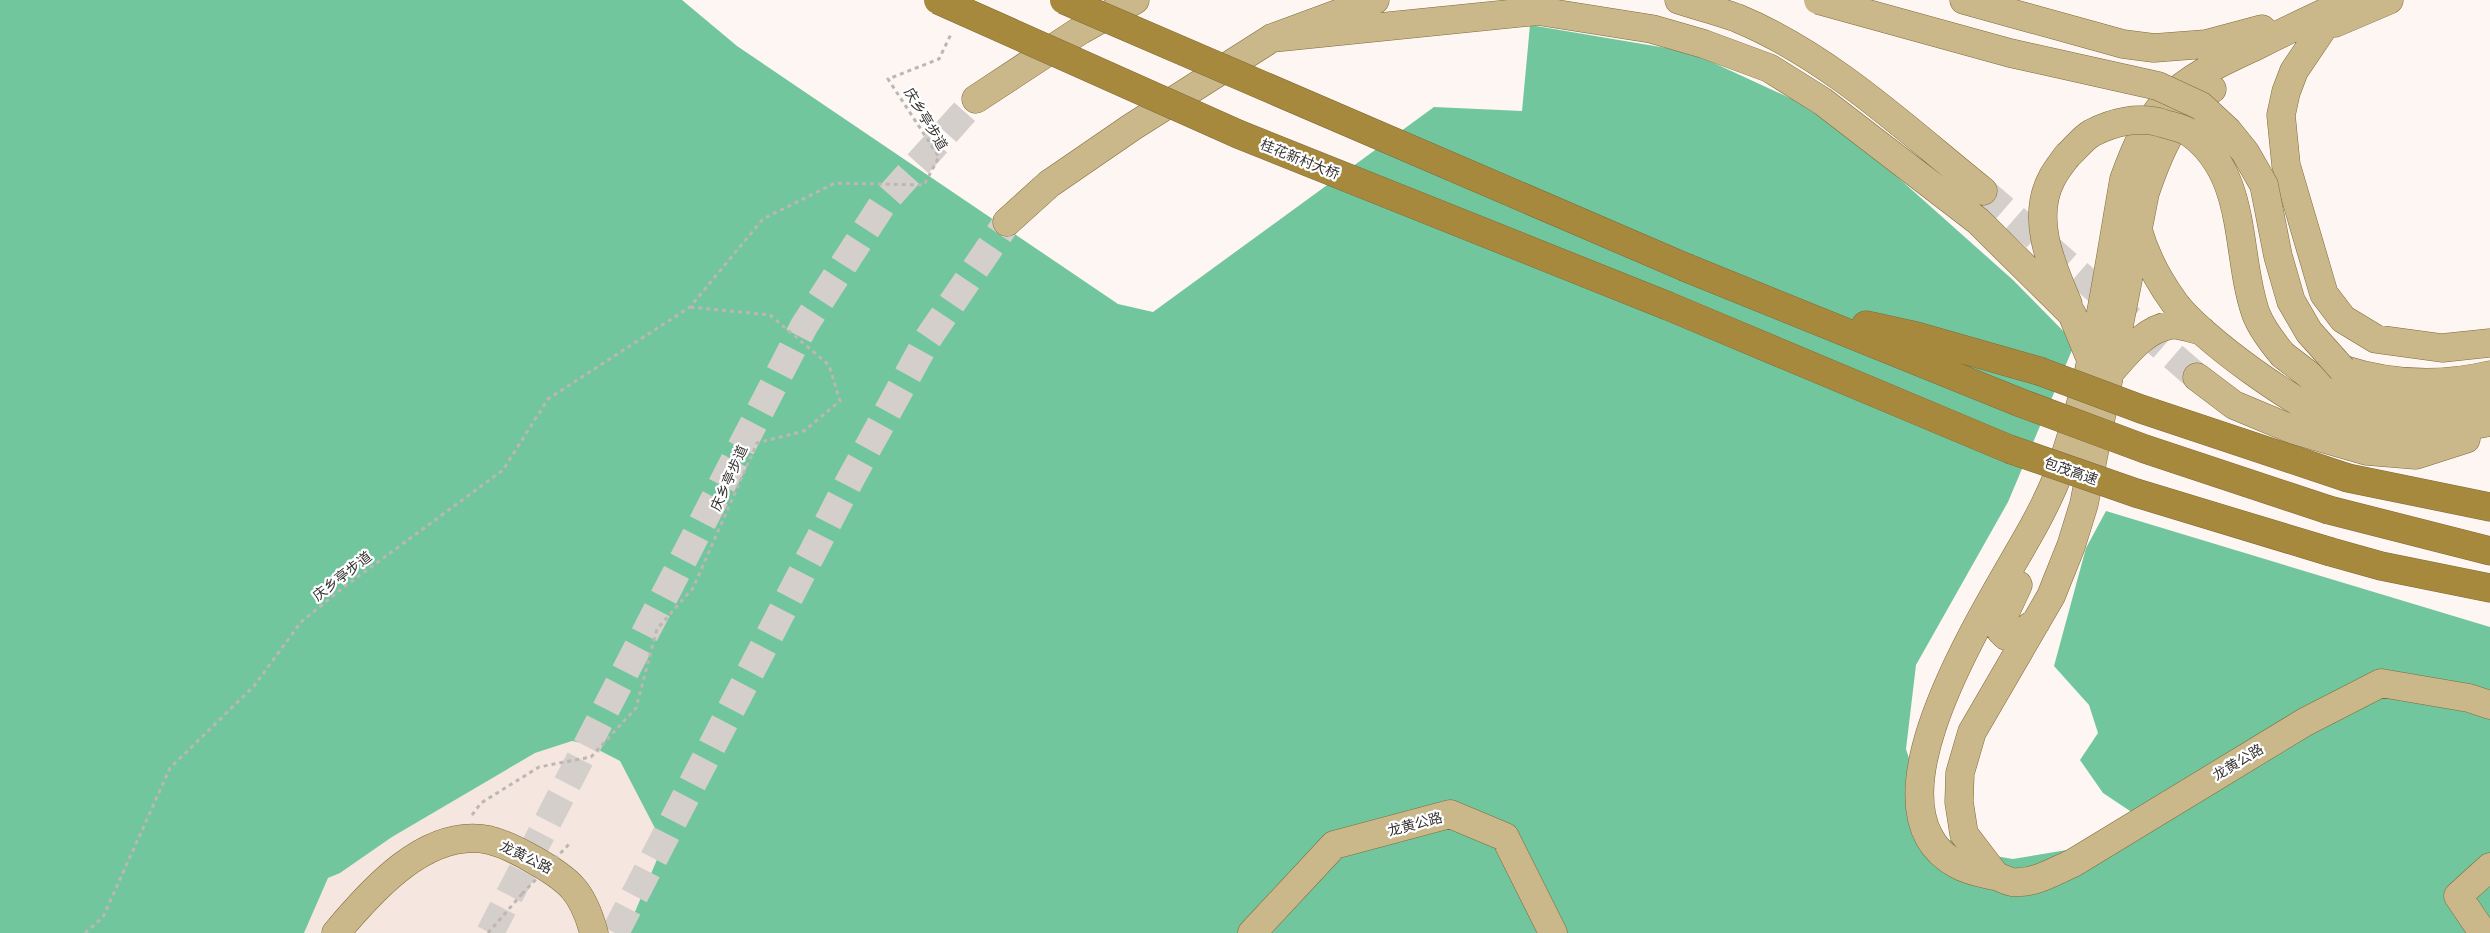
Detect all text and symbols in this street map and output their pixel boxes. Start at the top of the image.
street label: 庆乡亭步道 [900,85,951,154]
street label: 桂花新村大桥 [1258,136,1342,183]
street label: 庆乡亭步道 [707,443,751,514]
street label: 包茂高速 [2042,454,2100,489]
street label: 庆乡亭步道 [309,548,375,605]
street label: 龙黄公路 [2210,741,2267,784]
street label: 龙黄公路 [1386,809,1444,840]
street label: 龙黄公路 [497,838,555,877]

